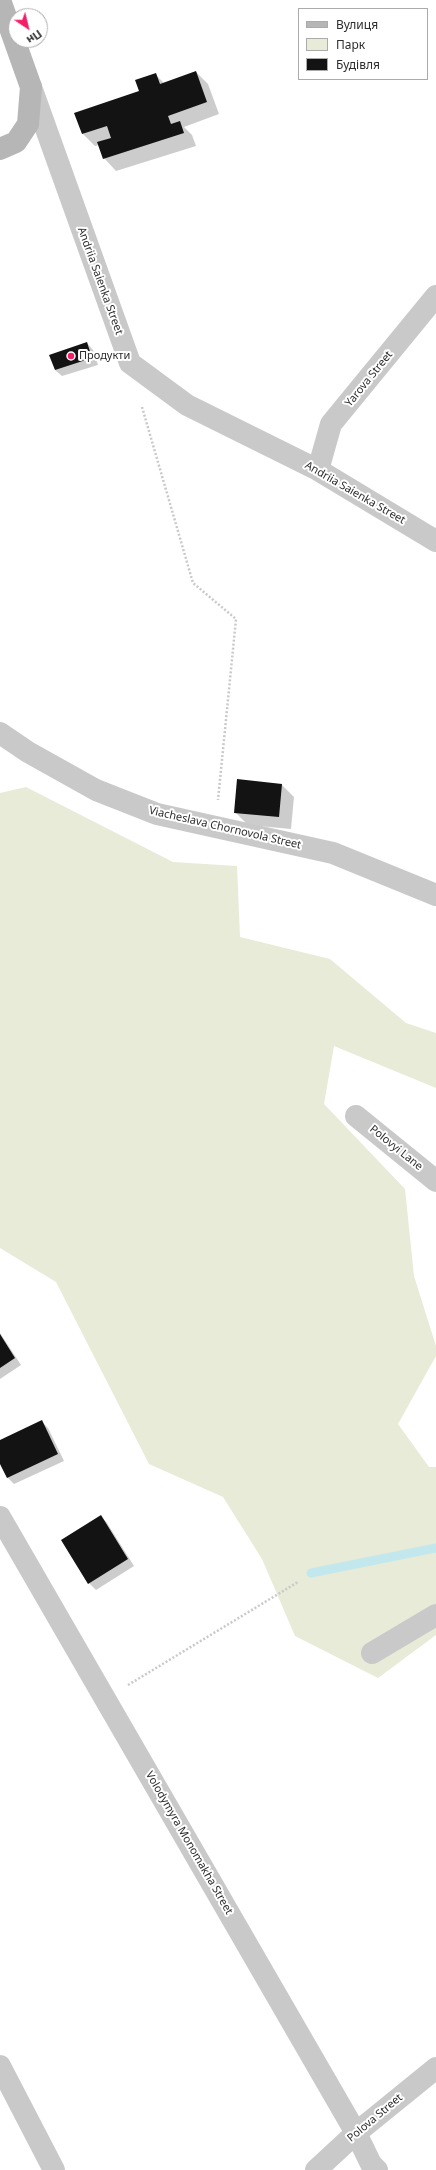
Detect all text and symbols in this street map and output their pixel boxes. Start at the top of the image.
north arrow [8,8,48,48]
legend [298,8,428,80]
text: Вулиця [336,16,378,33]
text: Пн [24,27,45,48]
text: Парк [336,36,365,53]
text: Будівля [336,56,380,73]
street label: Andriia Saienka Street [74,225,126,337]
street label: Yarova Street [342,348,396,410]
place label: Продукти [79,349,130,363]
marker: Продукти [66,351,76,361]
street label: Andriia Saienka Street [303,459,407,527]
street label: Viacheslava Chornovola Street [148,804,302,852]
street label: Polovyi Lane [367,1123,425,1173]
street label: Volodymyra Monomakha Street [143,1769,235,1917]
street label: Polova Street [345,2091,405,2145]

